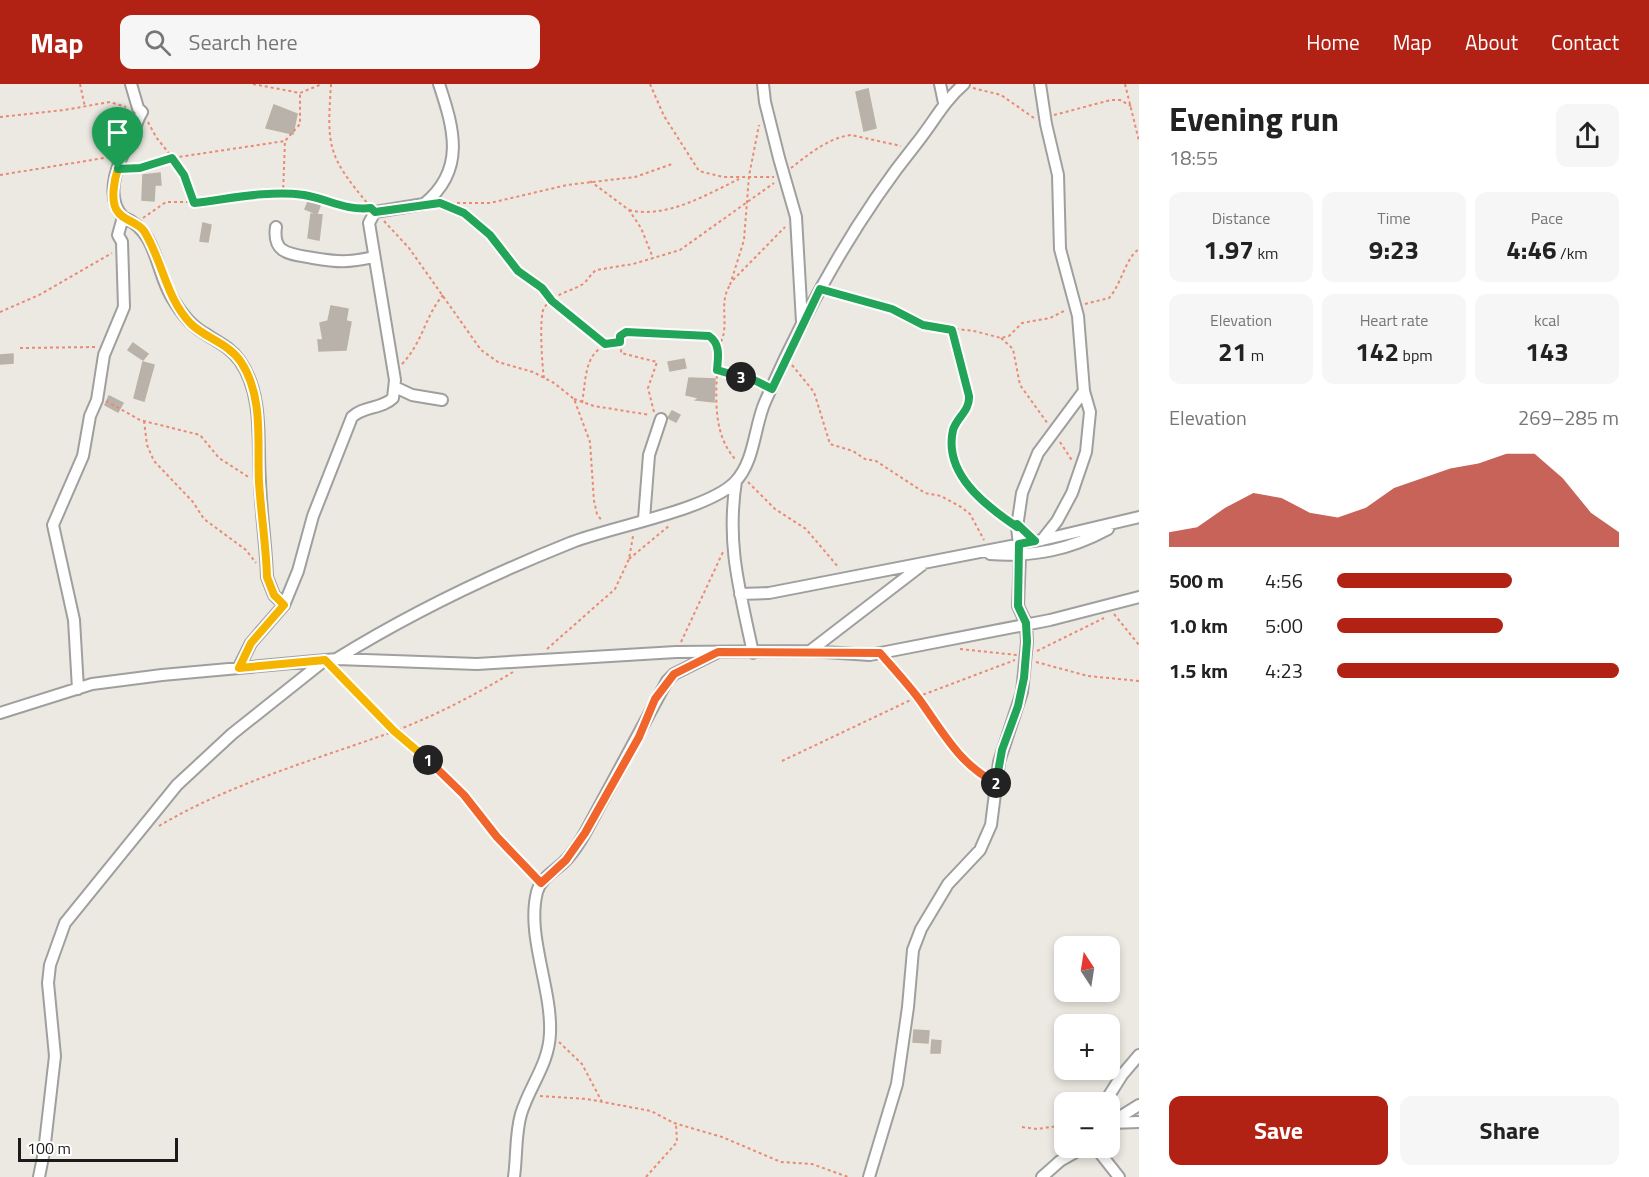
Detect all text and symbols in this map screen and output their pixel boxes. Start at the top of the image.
search box [120,15,540,69]
text: Map [30,21,84,64]
text: Search here [189,25,298,59]
icon: search [141,26,174,59]
text: Home [1306,26,1360,58]
text: Map [1393,26,1432,58]
text: About [1465,26,1518,58]
text: Contact [1551,26,1619,58]
text: Evening run [1169,94,1339,144]
button: share [1556,104,1619,167]
pin [92,107,143,169]
icon: arrive [101,116,134,149]
text: 18:55 [1169,142,1218,173]
text: Distance [1212,206,1270,230]
text: Time [1377,206,1411,230]
text: Pace [1531,206,1563,230]
text: 1.97 [1204,230,1254,269]
text: 9:23 [1369,230,1419,269]
text: 4:46 [1506,230,1557,269]
text: km [1254,241,1278,265]
text: /km [1557,241,1588,265]
text: Elevation [1210,308,1272,332]
text: Heart rate [1360,308,1428,332]
text: kcal [1534,308,1560,332]
text: 21 [1218,332,1247,371]
text: 142 [1355,332,1399,371]
text: 143 [1525,332,1569,371]
text: m [1247,343,1264,367]
text: bpm [1399,343,1433,367]
pin: 3 [726,362,756,392]
text: 3 [737,365,745,389]
text: Elevation [1169,402,1247,433]
text: 269–285 m [1518,402,1619,433]
text: 500 m [1169,565,1224,596]
text: 4:56 [1265,565,1303,596]
text: 1.0 km [1169,610,1228,641]
text: 5:00 [1265,610,1303,641]
text: 1.5 km [1169,655,1228,686]
text: 4:23 [1265,655,1303,686]
pin: 1 [413,745,443,775]
text: 1 [424,748,432,772]
pin: 2 [981,768,1011,798]
text: 2 [992,771,1000,795]
north arrow [1054,936,1120,1002]
map controls [1054,936,1120,1158]
button: + [1054,1014,1120,1080]
button: − [1054,1092,1120,1158]
button: Save [1169,1096,1388,1165]
button: Share [1400,1096,1619,1165]
scale bar [18,1135,178,1162]
text: 100 m [27,1136,71,1160]

